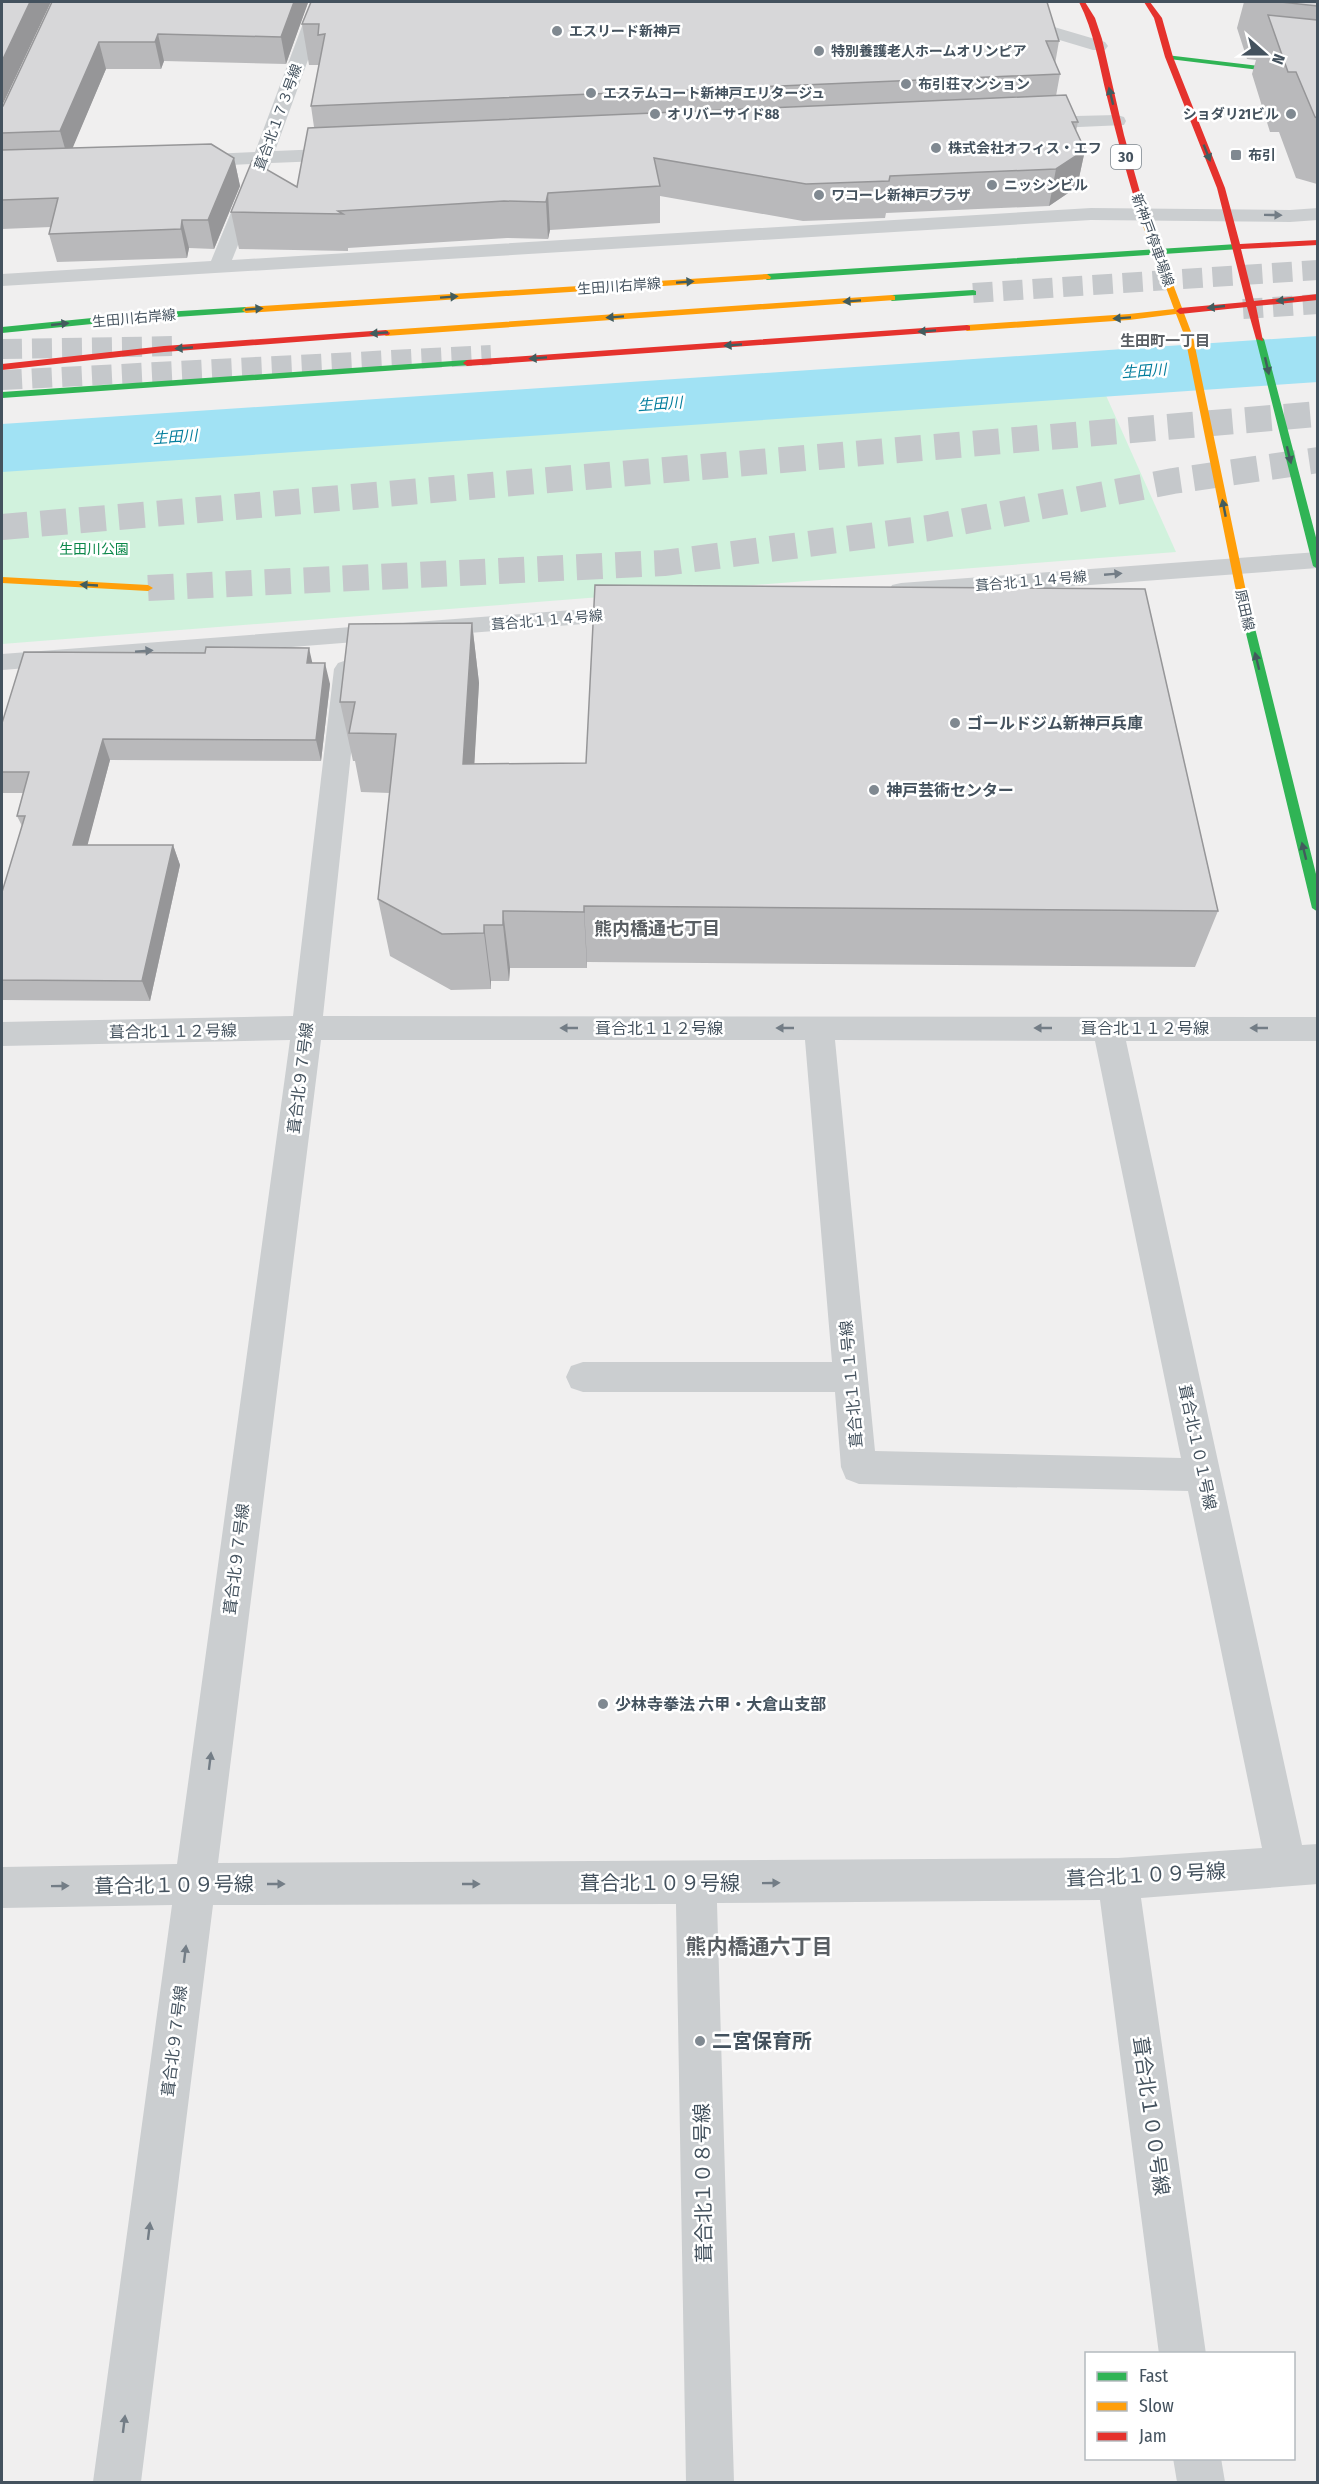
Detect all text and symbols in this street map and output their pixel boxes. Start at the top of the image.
place label: エスリード新神戸 [569,23,681,40]
marker: エスリード新神戸 [550,24,564,38]
north arrow [1235,24,1295,84]
place label: 特別養護老人ホームオリンピア [831,43,1027,60]
marker: 特別養護老人ホームオリンピア [812,44,826,58]
text: N [1268,51,1289,67]
street label: 葺合北１７３号線 [251,62,306,173]
place label: 布引荘マンション [918,76,1030,93]
marker: 布引荘マンション [899,77,913,91]
place label: エステムコート新神戸エリタージュ [603,85,825,102]
marker: エステムコート新神戸エリタージュ [584,86,598,100]
one-way arrow [1106,87,1116,105]
place label: オリバーサイド88 [667,106,780,123]
place label: ショダリ21ビル [1183,106,1279,123]
marker: オリバーサイド88 [648,107,662,121]
marker: ショダリ21ビル [1284,107,1298,121]
place label: 株式会社オフィス・エフ [948,140,1102,157]
marker: 株式会社オフィス・エフ [929,141,943,155]
one-way arrow [1202,144,1212,162]
road number: 30 [1111,145,1141,169]
place label: 布引 [1248,147,1276,164]
marker: 布引 [1229,148,1243,162]
place label: ニッシンビル [1004,177,1088,194]
marker: ニッシンビル [985,178,999,192]
place label: ワコーレ新神戸プラザ [831,187,971,204]
marker: ワコーレ新神戸プラザ [812,188,826,202]
street label: 新神戸停車場線 [1128,191,1177,289]
one-way arrow [1264,210,1283,220]
street label: 生田川右岸線 [577,275,662,298]
one-way arrow [676,277,695,286]
one-way arrow [439,292,458,301]
one-way arrow [1275,295,1294,305]
one-way arrow [842,296,861,306]
one-way arrow [1206,302,1225,312]
one-way arrow [245,305,264,314]
street label: 生田川右岸線 [91,306,177,331]
one-way arrow [606,312,625,322]
one-way arrow [1112,313,1131,323]
one-way arrow [50,319,69,329]
one-way arrow [918,327,937,336]
one-way arrow [369,329,388,338]
district label: 生田町一丁目 [1120,332,1210,350]
one-way arrow [723,340,742,350]
one-way arrow [175,343,194,353]
one-way arrow [529,354,548,363]
one-way arrow [1263,357,1273,375]
water label: 生田川 [1121,360,1169,382]
water label: 生田川 [637,393,685,415]
water label: 生田川 [152,426,200,448]
one-way arrow [1285,446,1295,464]
one-way arrow [1219,498,1228,517]
park label: 生田川公園 [59,541,129,558]
street label: 葺合北１１４号線 [975,568,1088,595]
one-way arrow [1103,569,1122,579]
one-way arrow [80,580,99,589]
street label: 原田線 [1232,588,1258,632]
street label: 葺合北１１４号線 [491,607,604,634]
one-way arrow [134,646,153,656]
one-way arrow [1252,652,1262,671]
place label: ゴールドジム新神戸兵庫 [967,714,1143,733]
marker: ゴールドジム新神戸兵庫 [948,716,962,730]
place label: 神戸芸術センター [886,781,1014,800]
marker: 神戸芸術センター [867,783,881,797]
one-way arrow [1298,842,1308,860]
district label: 熊内橋通七丁目 [594,918,720,940]
street label: 葺合北１１２号線 [595,1019,723,1038]
street label: 葺合北１１２号線 [1081,1019,1209,1038]
street label: 葺合北１１２号線 [109,1021,237,1042]
street label: 葺合北９７号線 [284,1021,317,1135]
one-way arrow [560,1023,579,1033]
one-way arrow [776,1023,795,1033]
one-way arrow [1034,1023,1053,1033]
one-way arrow [1250,1023,1269,1033]
street label: 葺合北１１１号線 [836,1319,867,1449]
street label: 葺合北１０１号線 [1175,1383,1220,1512]
street label: 葺合北９７号線 [220,1502,253,1616]
place label: 少林寺拳法 六甲・大倉山支部 [615,1695,826,1714]
marker: 少林寺拳法 六甲・大倉山支部 [596,1697,610,1711]
one-way arrow [205,1751,215,1770]
street label: 葺合北１０９号線 [1065,1859,1227,1891]
street label: 葺合北１０９号線 [580,1871,740,1895]
street label: 葺合北１０９号線 [94,1872,254,1898]
one-way arrow [761,1878,780,1888]
one-way arrow [266,1879,285,1889]
one-way arrow [461,1879,480,1889]
one-way arrow [50,1881,69,1891]
district label: 熊内橋通六丁目 [686,1934,833,1960]
one-way arrow [180,1945,190,1964]
street label: 葺合北９７号線 [158,1984,191,2098]
place label: 二宮保育所 [712,2029,812,2053]
marker: 二宮保育所 [693,2034,707,2048]
street label: 葺合北１００号線 [1128,2035,1174,2197]
street label: 葺合北１０８号線 [690,2103,716,2263]
one-way arrow [145,2221,154,2240]
legend [1085,2352,1295,2460]
text: Fast [1139,2365,1168,2387]
text: Slow [1139,2395,1174,2417]
one-way arrow [120,2415,129,2434]
text: Jam [1139,2425,1167,2447]

